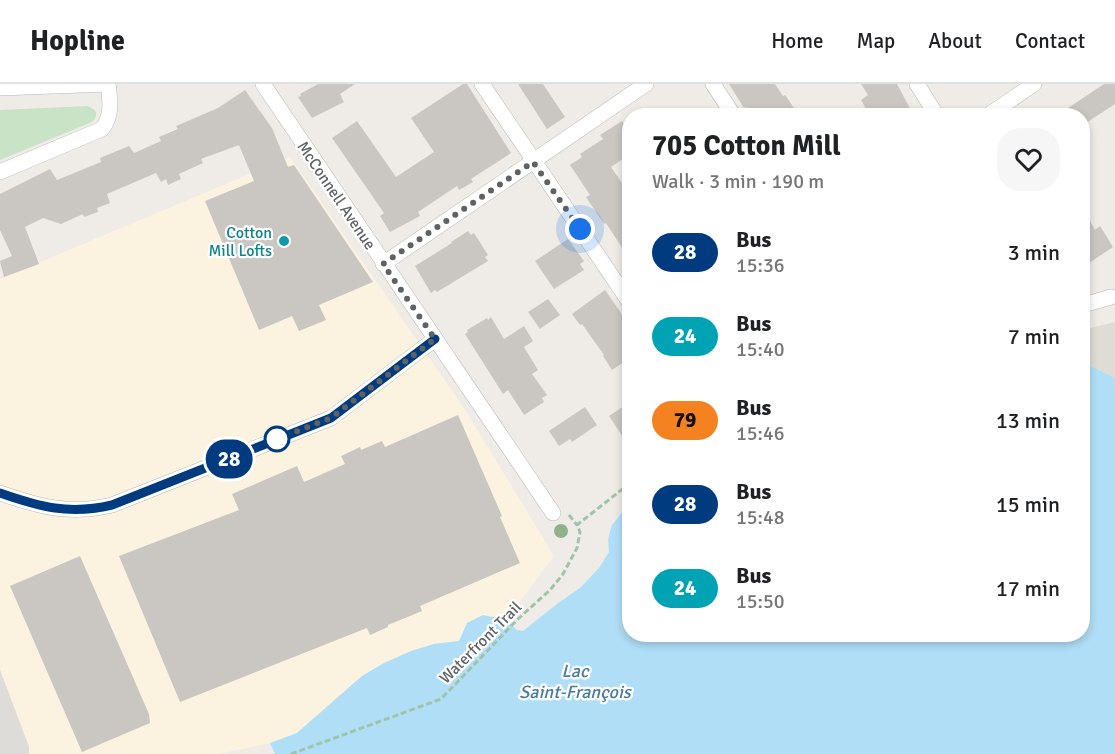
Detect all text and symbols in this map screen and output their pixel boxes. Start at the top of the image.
text: Hopline [30,24,125,58]
text: Home [771,28,824,54]
text: Map [857,28,895,54]
text: About [928,28,982,54]
text: Contact [1015,28,1085,54]
button: heart [997,128,1060,191]
text: 705 Cotton Mill [652,129,841,163]
street label: McConnell Avenue [292,137,380,254]
text: Walk · 3 min · 190 m [652,169,824,194]
your location [565,214,595,244]
place label: Cotton Mill Lofts [208,223,272,261]
text: Bus [736,226,771,253]
marker: Cotton Mill Lofts [277,234,291,248]
text: 28 [674,239,696,265]
text: 3 min [1008,239,1060,266]
text: 15:36 [736,253,785,278]
text: Bus [736,310,771,337]
text: 24 [674,323,696,349]
text: 7 min [1008,323,1060,350]
text: 15:40 [736,337,785,362]
text: Bus [736,394,771,421]
text: 79 [674,407,696,433]
text: 13 min [996,407,1060,434]
text: 15:46 [736,421,785,446]
unlabelled marker [264,426,290,452]
line badge: 28 [202,440,256,478]
text: 28 [218,446,240,472]
text: Bus [736,478,771,505]
text: 28 [674,491,696,517]
text: 15 min [996,491,1060,518]
text: 15:48 [736,505,785,530]
text: Bus [736,562,771,589]
text: 24 [674,575,696,601]
text: 17 min [996,575,1060,602]
text: 15:50 [736,589,785,614]
street label: Waterfront Trail [435,597,526,688]
water label: Lac Saint-François [519,660,633,703]

